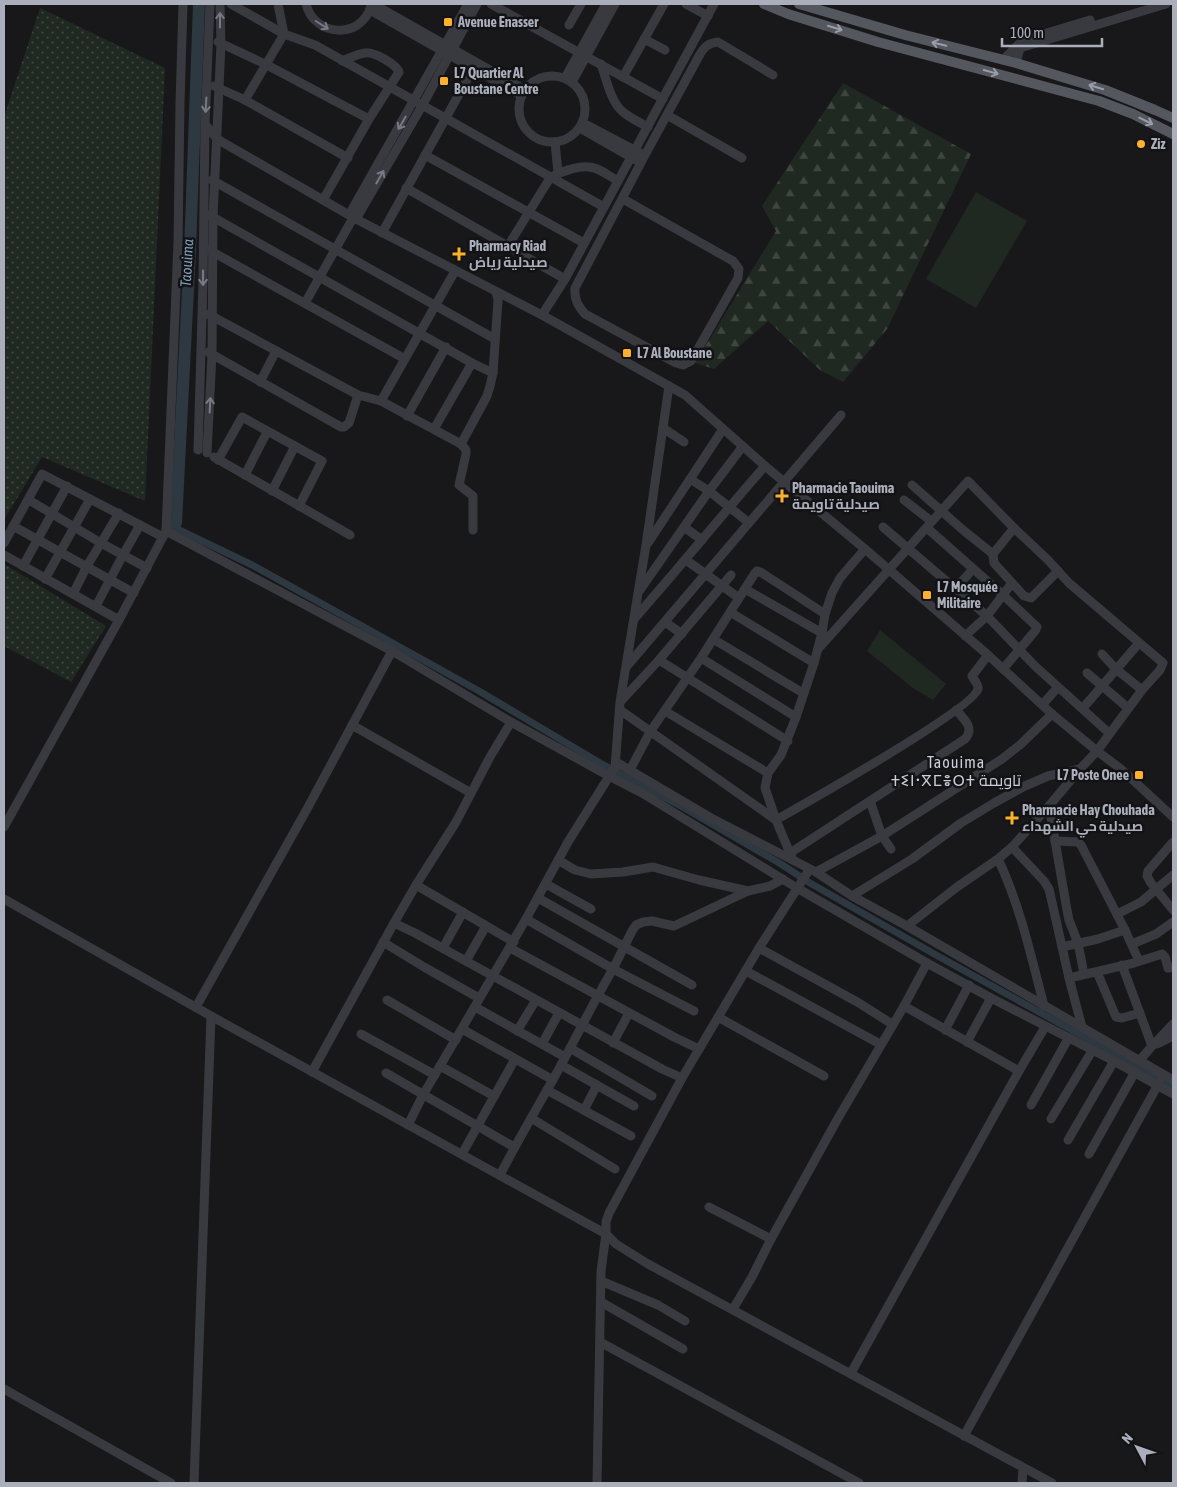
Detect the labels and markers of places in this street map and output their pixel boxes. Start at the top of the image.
place label: Avenue Enasser [457,14,539,30]
marker: Avenue Enasser [442,16,454,28]
place label: L7 Quartier Al Boustane Centre [454,65,539,97]
marker: L7 Quartier Al Boustane Centre [438,75,450,87]
place label: Ziz [1151,136,1166,152]
marker: Ziz [1135,138,1147,150]
place label: Pharmacy Riad صيدلية رياض [469,238,548,271]
marker: Pharmacy Riad صيدلية رياض [453,248,465,260]
place label: L7 Al Boustane [637,345,712,361]
marker: L7 Al Boustane [621,347,633,359]
place label: Pharmacie Taouima صيدلية تاويمة [792,480,895,513]
marker: Pharmacie Taouima صيدلية تاويمة [776,490,788,502]
place label: L7 Mosquée Militaire [937,579,998,611]
marker: L7 Mosquée Militaire [921,589,933,601]
place label: L7 Poste Onee [1057,767,1129,783]
marker: L7 Poste Onee [1133,769,1145,781]
place label: Pharmacie Hay Chouhada صيدلية حي الشهداء [1022,802,1155,838]
marker: Pharmacie Hay Chouhada صيدلية حي الشهداء [1006,812,1018,824]

